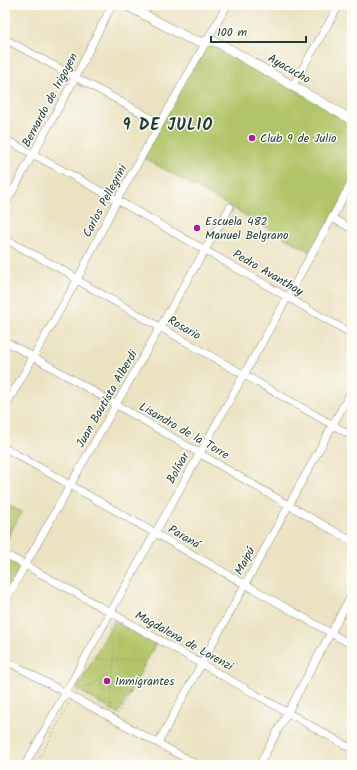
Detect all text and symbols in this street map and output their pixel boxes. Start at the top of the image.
scale bar [211,18,306,44]
text: 100 m [217,23,248,42]
street label: Bernardo de Irigoyen [17,49,83,151]
street label: Ayacucho [264,49,314,89]
district label: 9 DE JULIO [123,113,213,138]
place label: Club 9 de Julio [260,129,337,148]
marker: Club 9 de Julio [247,133,257,143]
street label: Carlos Pellegrini [78,160,133,241]
place label: Escuela 482 Manuel Belgrano [205,212,289,245]
marker: Escuela 482 Manuel Belgrano [192,223,202,233]
street label: Pedro Avanthay [229,245,307,301]
street label: Rosario [164,311,204,345]
street label: Juan Bautista Alberdi [71,346,143,451]
street label: Lisandro de la Torre [135,397,233,465]
street label: Bolívar [162,448,195,487]
street label: Paraná [165,520,205,554]
street label: Maipú [230,543,260,578]
street label: Magdalena de Lorenzi [131,606,238,676]
place label: Inmigrantes [115,672,174,691]
marker: Inmigrantes [102,676,112,686]

